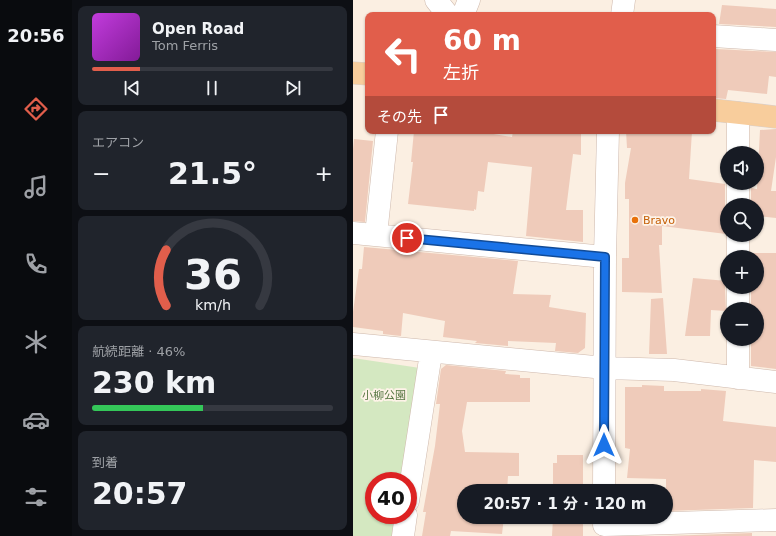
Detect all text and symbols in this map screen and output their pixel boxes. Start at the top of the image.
text: Open Road [152,20,244,38]
text: 60 m [443,24,521,57]
text: 20:56 [7,25,65,46]
icon: left [377,28,429,80]
text: Tom Ferris [152,38,218,53]
text: 左折 [443,62,479,83]
icon: previous [121,77,143,99]
icon: pause [201,77,223,99]
icon: next [282,77,304,99]
icon: directions [22,95,50,123]
icon: arrive [430,104,452,126]
text: その先 [377,108,422,126]
text: エアコン [92,135,144,150]
map controls [720,146,764,346]
button: sound [720,146,764,190]
text: 21.5° [168,156,257,191]
text: − [92,161,110,186]
text: + [315,161,333,186]
icon: music [22,173,50,201]
button: search [720,198,764,242]
place label: Bravo [643,214,675,227]
marker: Bravo [630,215,640,225]
pin [390,221,424,255]
icon: arrive [396,227,418,249]
icon: phone [22,250,50,278]
text: 36 [184,250,241,299]
button: + [720,250,764,294]
text: km/h [194,297,231,313]
button: − [720,302,764,346]
icon: climate [22,328,50,356]
text: 航続距離 · 46% [92,344,185,359]
text: 230 km [92,365,216,400]
park label: 小柳公園 [362,389,406,402]
icon: car [22,406,50,434]
position arrow [583,424,625,466]
text: 到着 [92,455,118,470]
speed limit sign: 40 [365,472,417,524]
text: 20:57 [92,476,188,511]
icon: filters [22,483,50,511]
text: 20:57 · 1 分 · 120 m [484,495,646,513]

